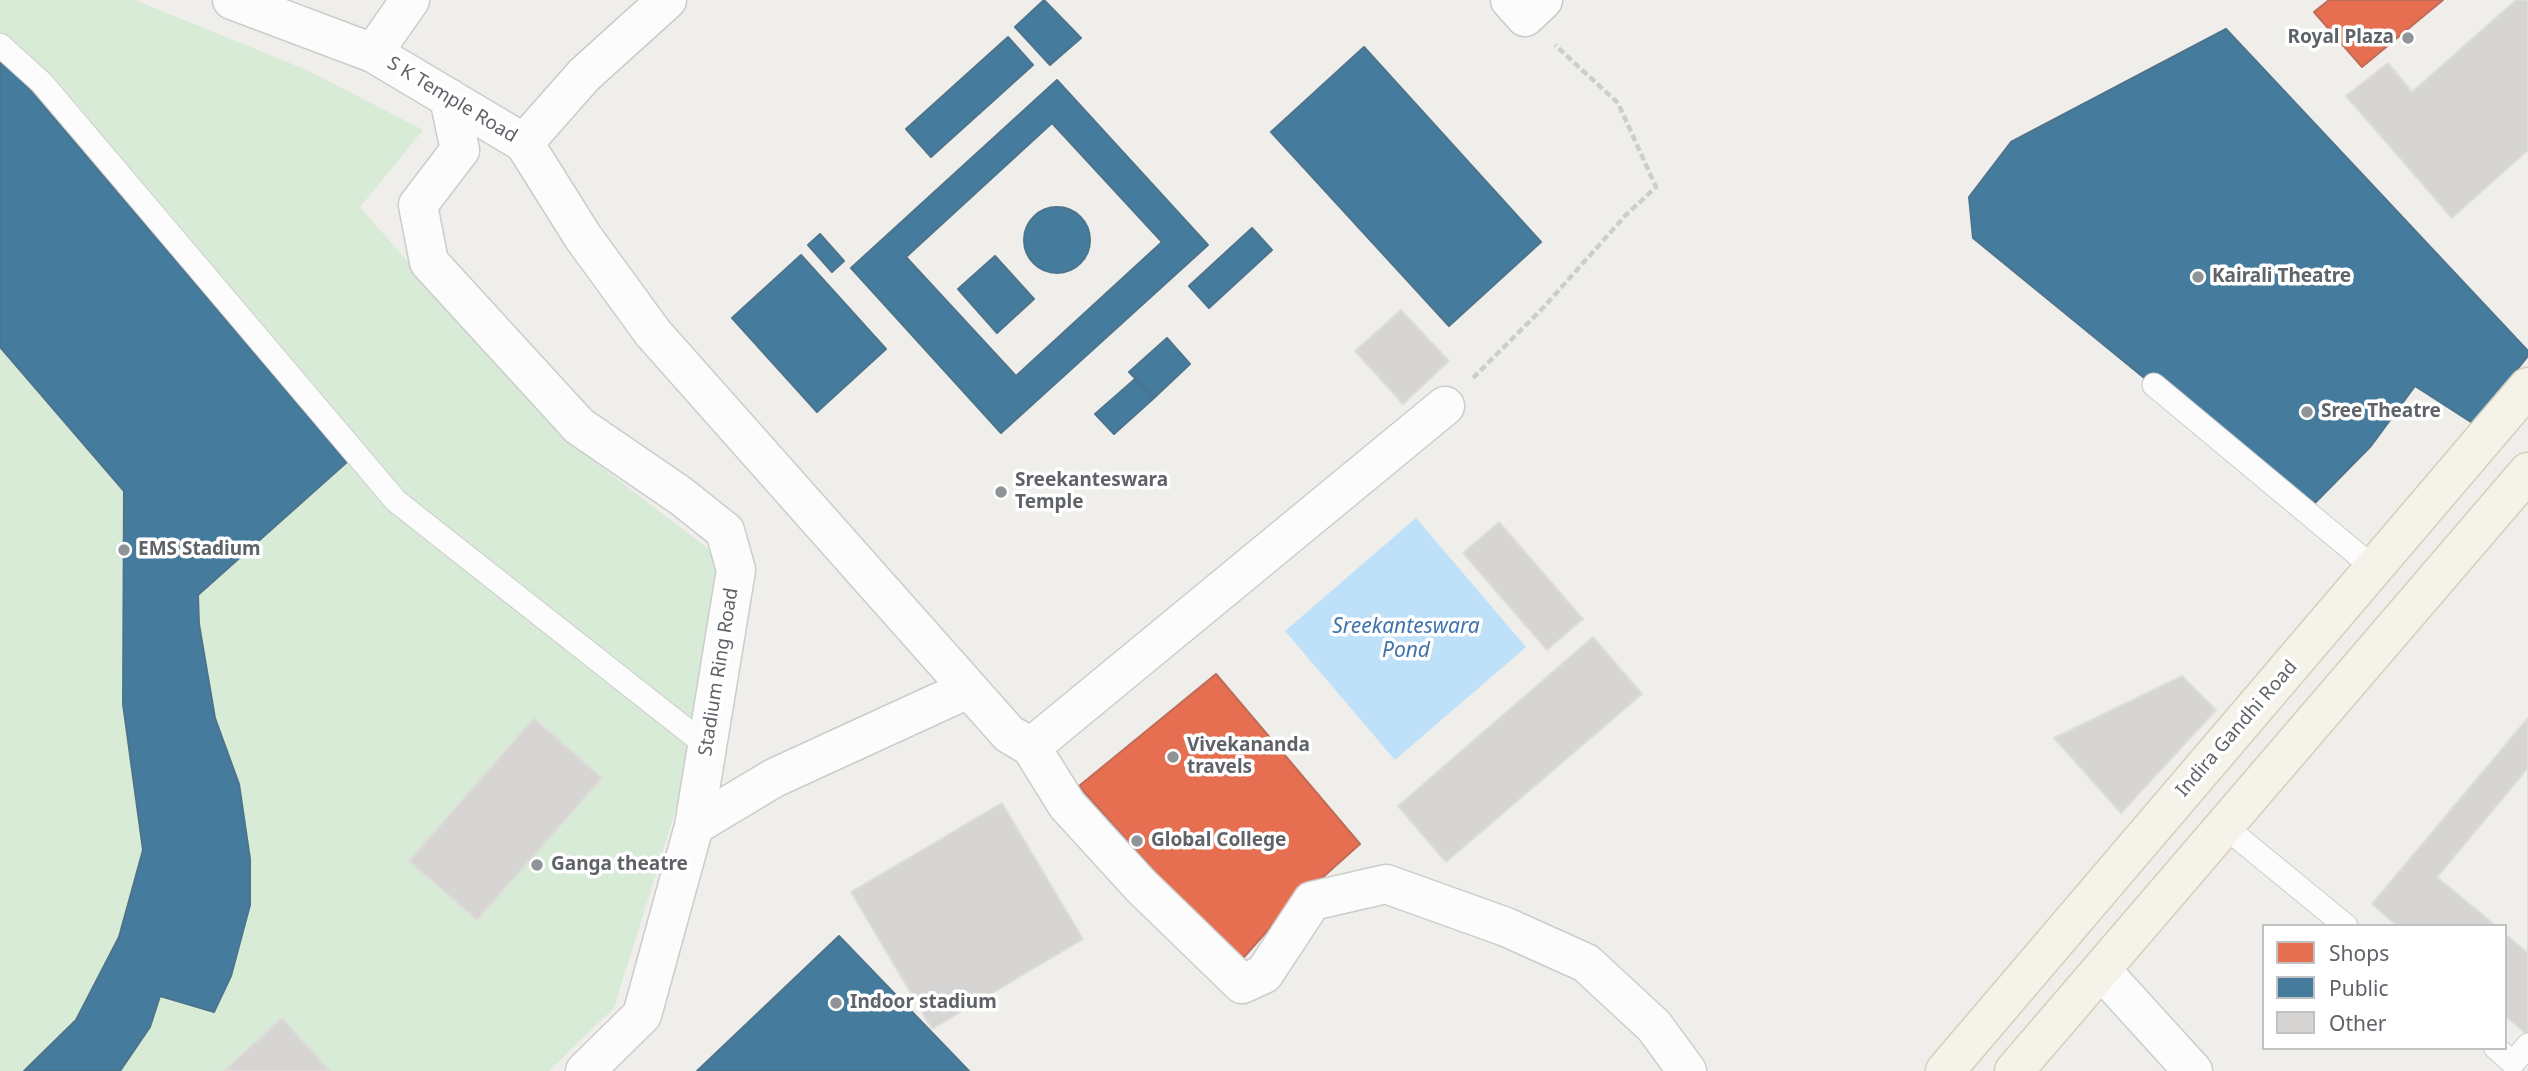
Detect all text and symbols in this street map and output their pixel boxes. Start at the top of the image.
place label: Royal Plaza [2288,27,2394,49]
marker: Royal Plaza [2400,30,2416,46]
street label: S K Temple Road [383,52,521,148]
place label: Kairali Theatre [2212,266,2351,288]
marker: Kairali Theatre [2190,269,2206,285]
place label: Sree Theatre [2321,401,2441,423]
marker: Sree Theatre [2299,404,2315,420]
place label: Sreekanteswara Temple [1015,470,1168,514]
marker: Sreekanteswara Temple [993,484,1009,500]
place label: EMS Stadium [138,539,261,561]
marker: EMS Stadium [116,542,132,558]
street label: Stadium Ring Road [694,586,744,758]
water label: Sreekanteswara Pond [1332,614,1480,664]
street label: Indira Gandhi Road [2172,656,2302,802]
place label: Vivekananda travels [1187,735,1310,779]
marker: Vivekananda travels [1165,749,1181,765]
place label: Global College [1151,830,1286,852]
marker: Global College [1129,833,1145,849]
place label: Ganga theatre [551,854,688,876]
marker: Ganga theatre [529,857,545,873]
legend [2262,924,2507,1050]
text: Shops [2329,939,2389,967]
text: Public [2329,974,2389,1002]
place label: Indoor stadium [850,992,997,1014]
marker: Indoor stadium [828,995,844,1011]
text: Other [2329,1009,2386,1037]

